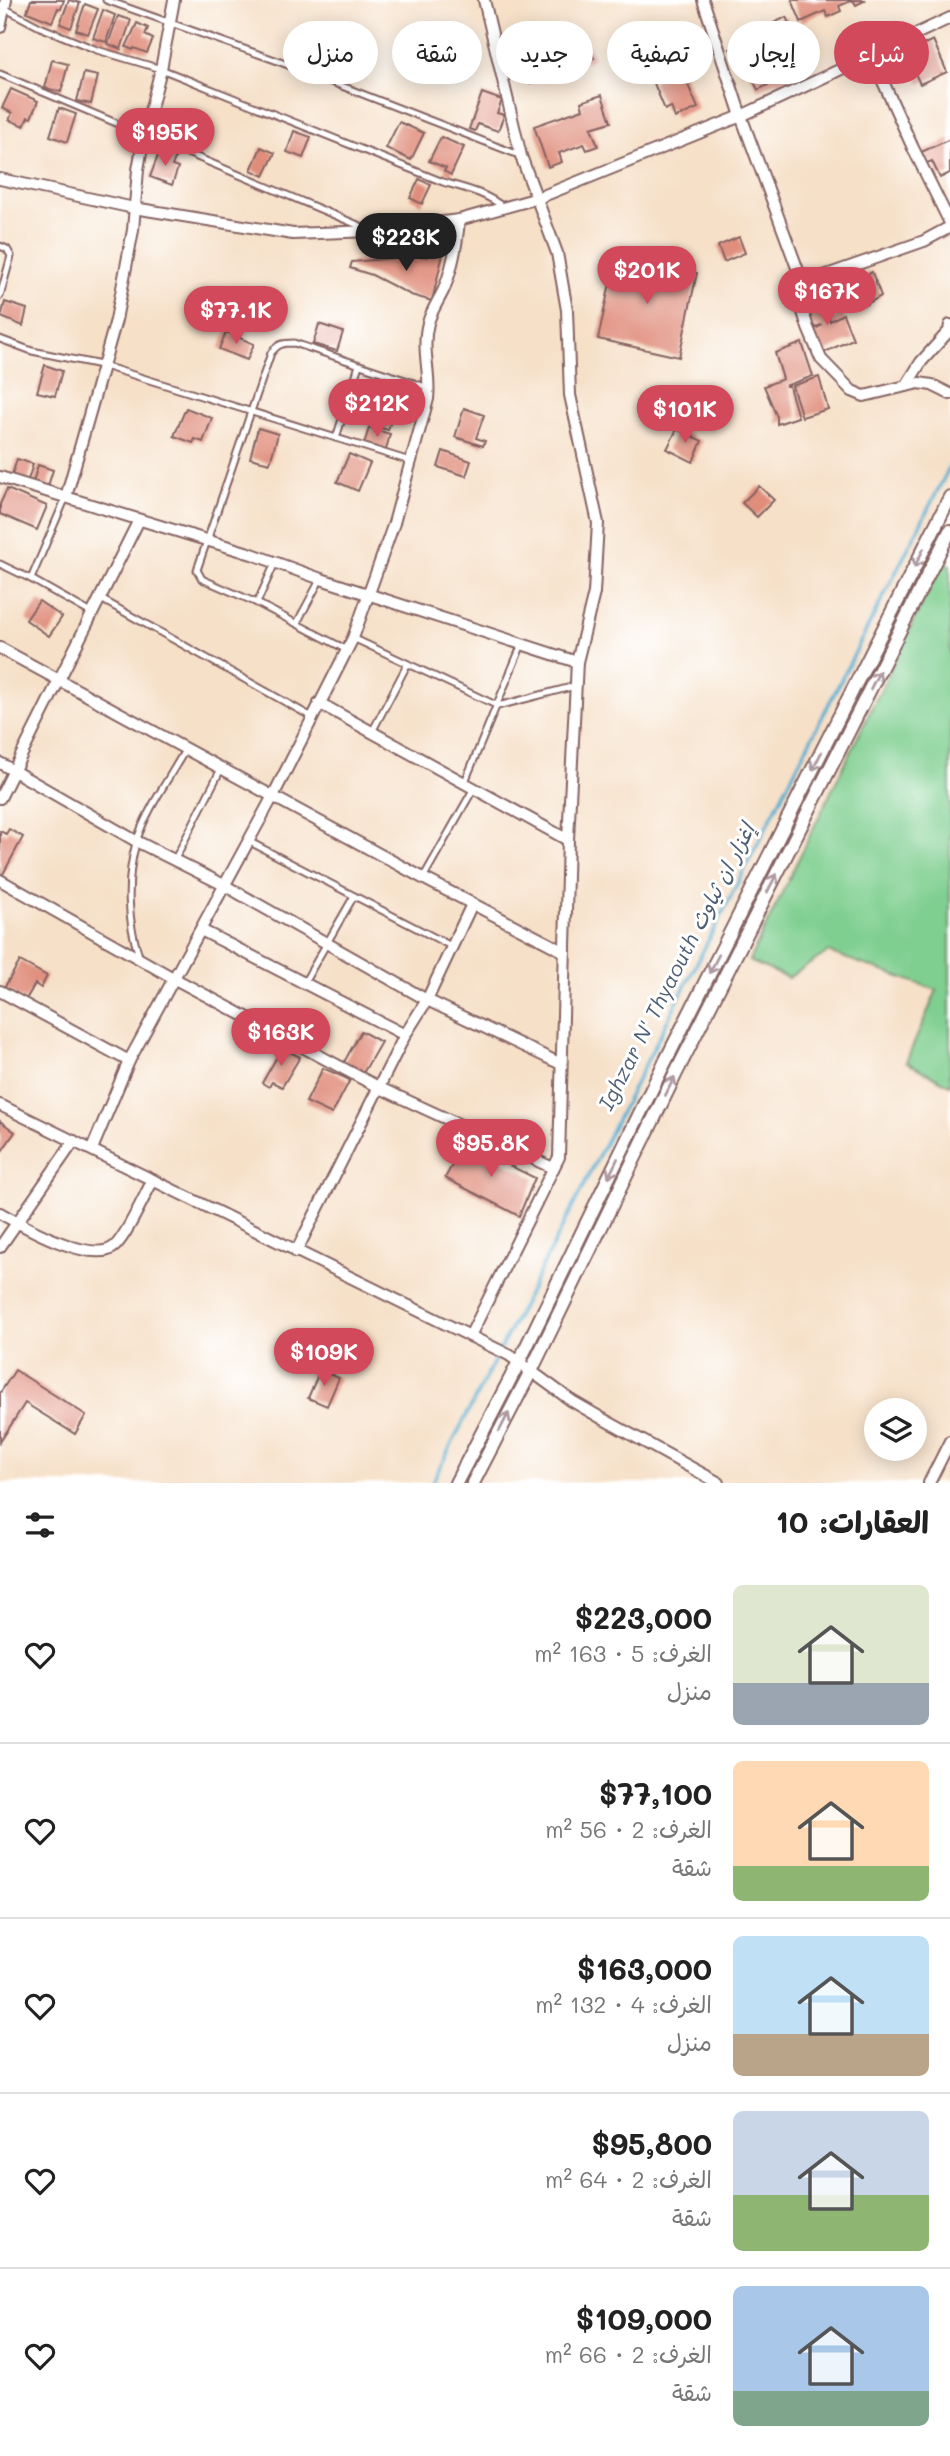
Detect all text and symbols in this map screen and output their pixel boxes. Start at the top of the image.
chip: منزل [283,21,378,84]
chip: شقة [392,21,482,84]
chip: جديد [496,21,593,84]
chip: تصفية [607,21,713,84]
chip: إيجار [727,21,820,84]
chip: شراء [834,21,929,84]
pin: $195K [116,108,214,168]
text: $195K [132,116,198,146]
pin: $223K [357,214,455,273]
text: $223K [372,221,440,251]
pin: $201K [598,246,696,306]
text: $201K [613,254,681,284]
pin: $167K [778,268,876,327]
text: $167K [794,275,860,305]
pin: $77.1K [179,286,293,346]
text: $77.1K [200,294,272,324]
pin: $212K [328,380,426,439]
pin: $101K [636,386,734,445]
text: $212K [344,387,410,417]
text: $101K [653,393,717,423]
one-way arrow [912,547,926,568]
one-way arrow [868,670,882,691]
one-way arrow [809,750,823,771]
water label: Ighzar N' Thyaouth إغزار ان ثياوث [591,816,762,1115]
one-way arrow [766,873,779,894]
one-way arrow [707,954,721,974]
pin: $163K [232,1009,330,1068]
text: $163K [247,1016,315,1046]
one-way arrow [663,1076,677,1097]
pin: $95.8K [434,1120,548,1179]
text: $95.8K [452,1127,530,1157]
one-way arrow [606,1157,619,1178]
pin: $109K [275,1328,373,1388]
text: $109K [290,1336,358,1366]
map controls [864,1398,927,1461]
button: layers [864,1398,927,1461]
one-way arrow [498,1412,512,1433]
text: العقارات: 10 [776,1501,929,1541]
icon: filters [21,1506,59,1544]
text: $223,000 [575,1597,712,1637]
icon: home [789,1613,873,1697]
icon: heart [21,1636,59,1674]
text: الغرف: 5 · 163 m² [534,1638,712,1668]
text: منزل [667,1676,712,1706]
text: $77,100 [599,1773,712,1813]
icon: home [789,1789,873,1873]
icon: heart [21,1812,59,1850]
text: الغرف: 2 · 56 m² [545,1814,712,1844]
text: شقة [672,1852,712,1882]
text: $163,000 [577,1948,712,1988]
icon: home [789,1964,873,2048]
icon: heart [21,1987,59,2025]
text: الغرف: 4 · 132 m² [535,1989,712,2019]
text: منزل [667,2027,712,2057]
text: $95,800 [592,2123,712,2163]
icon: home [789,2139,873,2223]
icon: heart [21,2162,59,2200]
text: الغرف: 2 · 64 m² [545,2164,712,2194]
text: شقة [672,2202,712,2232]
text: $109,000 [576,2298,712,2338]
icon: home [789,2314,873,2398]
icon: heart [21,2337,59,2375]
text: الغرف: 2 · 66 m² [545,2339,712,2369]
text: شقة [672,2377,712,2407]

